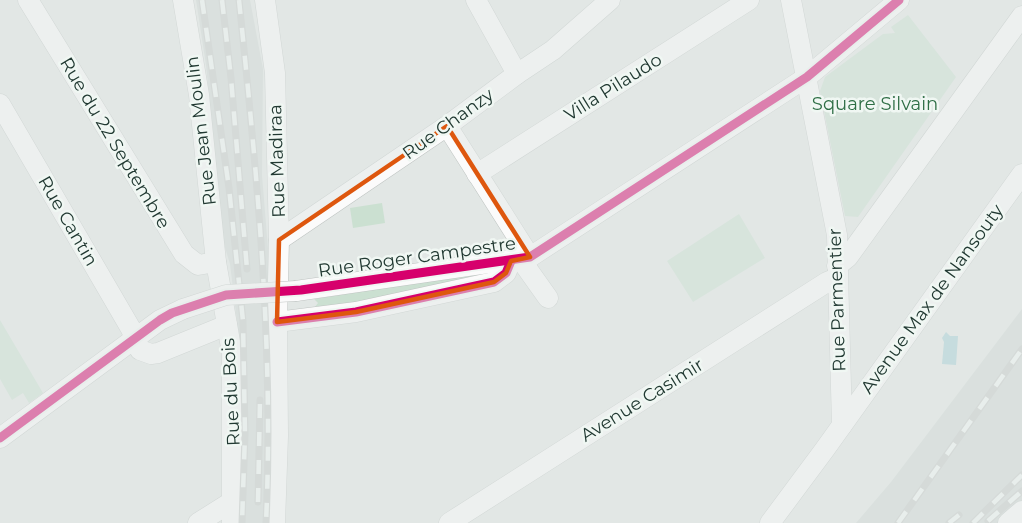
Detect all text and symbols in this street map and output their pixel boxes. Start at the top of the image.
street label: Villa Pilaudo [560,48,666,126]
street label: Rue du 22 Septembre [55,53,175,233]
street label: Rue Jean Moulin [181,55,221,207]
street label: Rue Chanzy [398,83,498,164]
park label: Square Silvain [812,93,938,115]
street label: Rue Madiraa [264,104,290,218]
street label: Rue Cantin [33,172,103,270]
street label: Avenue Max de Nansouty [856,200,1008,398]
street label: Rue Parmentier [824,228,850,372]
street label: Rue Roger Campestre [317,232,517,282]
street label: Rue du Bois [217,337,245,447]
street label: Avenue Casimir [577,353,707,447]

